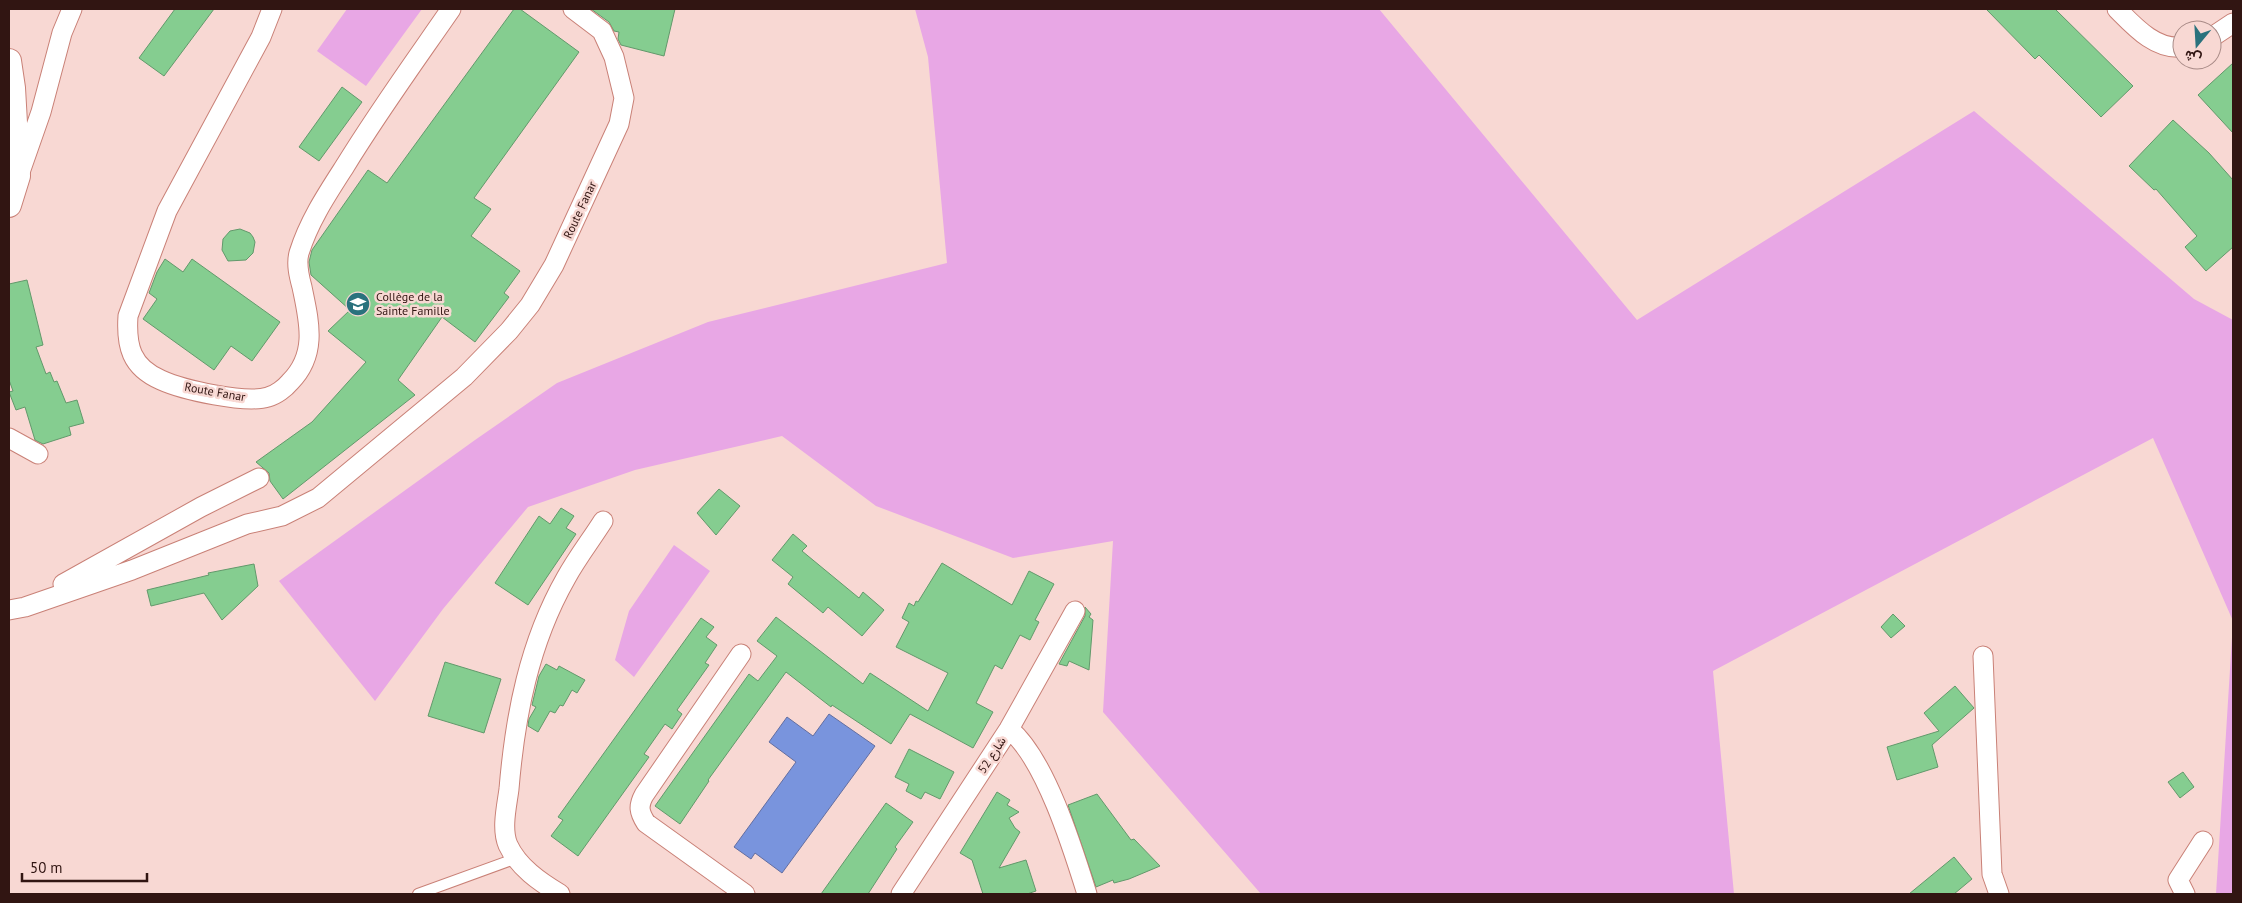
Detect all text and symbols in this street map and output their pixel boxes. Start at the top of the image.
north arrow [2172,20,2222,70]
text: ش [2182,46,2204,69]
street label: Route Fanar [560,179,599,241]
place label: Collège de la Sainte Famille [376,289,450,318]
school or university icon: Collège de la Sainte Famille [345,291,371,317]
street label: Route Fanar [184,379,247,404]
street label: شارع 52 [974,734,1011,777]
scale bar [22,850,148,882]
text: 50 m [30,858,63,877]

